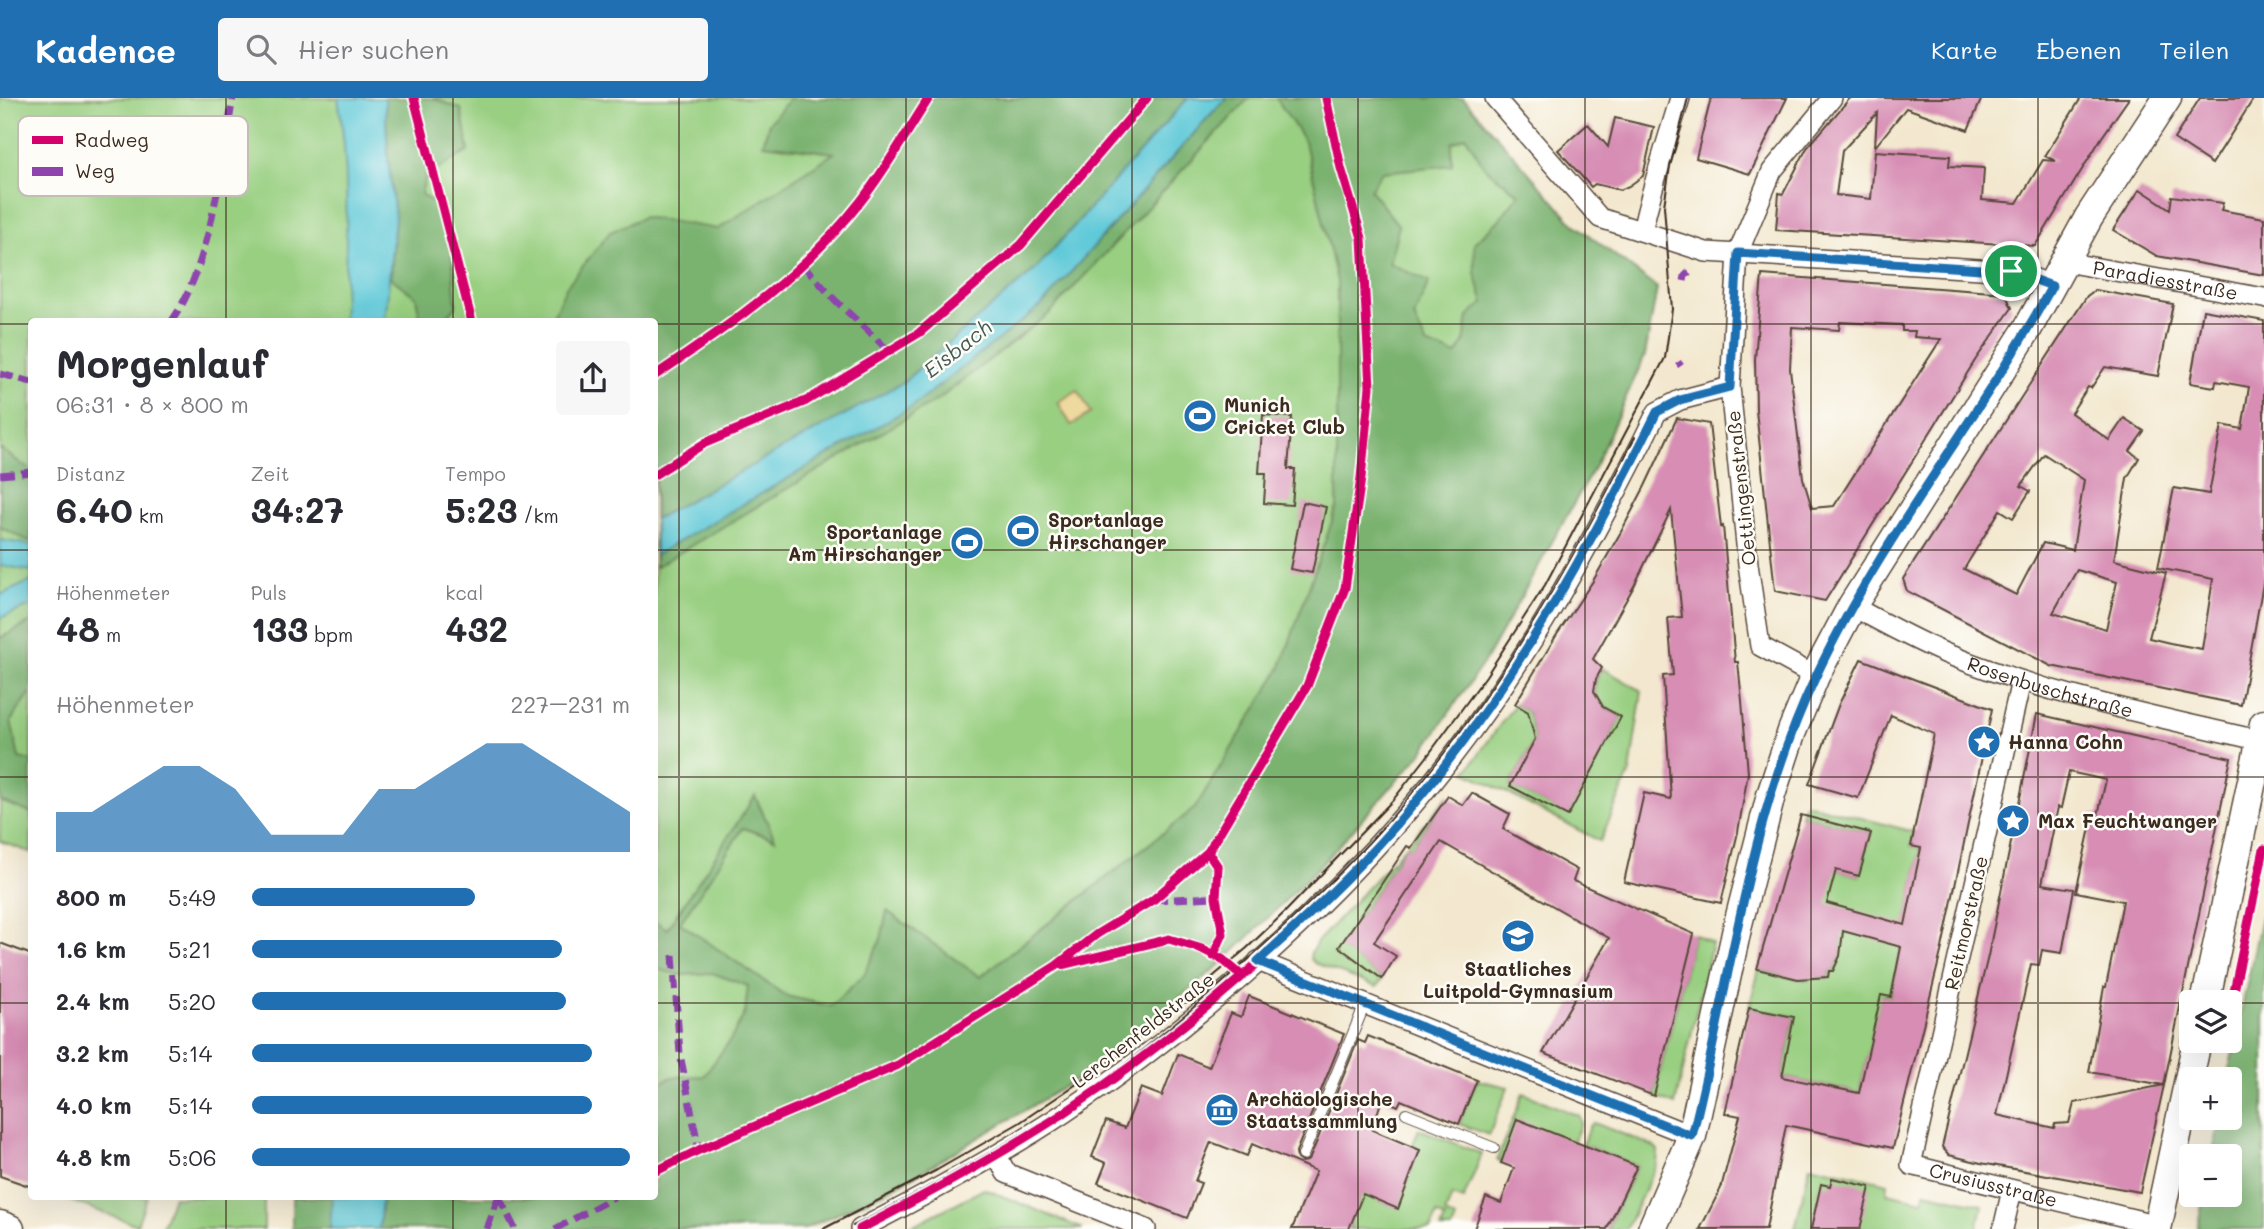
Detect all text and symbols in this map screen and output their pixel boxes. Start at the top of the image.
search box [218,18,708,81]
text: Kadence [35,28,176,71]
icon: search [242,30,280,68]
text: Hier suchen [298,32,449,66]
text: Karte [1931,34,1998,65]
text: Ebenen [2036,34,2121,65]
text: Teilen [2159,34,2229,65]
legend [18,116,248,196]
text: Radweg [75,127,149,152]
text: Weg [75,158,114,183]
pin [1981,241,2041,301]
icon: arrive [1992,252,2030,290]
street label: Paradiesstraße [2091,254,2240,305]
water label: Eisbach [918,313,997,383]
text: Morgenlauf [56,338,268,388]
button: share [556,341,630,415]
text: 06:31 · 8 × 800 m [56,389,249,419]
place label: Munich Cricket Club [1224,392,1345,439]
sports icon: Munich Cricket Club [1181,397,1219,435]
street label: Oettingenstraße [1720,409,1761,567]
text: Distanz [56,461,125,486]
text: Zeit [251,461,289,486]
text: Tempo [445,461,506,486]
text: 6.40 [56,486,133,532]
text: 34:27 [251,486,344,532]
text: 5:23 [445,486,517,532]
text: km [133,503,164,528]
text: /km [517,503,559,528]
place label: Sportanlage Hirschanger [1048,507,1167,554]
sports icon: Sportanlage Hirschanger [1004,512,1042,550]
place label: Sportanlage Am Hirschanger [788,519,942,566]
sports icon: Sportanlage Am Hirschanger [948,524,986,562]
text: Höhenmeter [56,580,170,605]
text: Puls [251,580,287,605]
text: kcal [445,580,483,605]
text: 48 [56,605,100,651]
text: 133 [251,605,308,651]
text: 432 [445,605,508,651]
text: m [100,622,121,647]
text: bpm [308,622,353,647]
street label: Rosenbuschstraße [1964,650,2136,723]
text: Höhenmeter [56,689,194,719]
text: 227–231 m [510,689,630,719]
place icon: Hanna Cohn [1965,723,2003,761]
place label: Hanna Cohn [2008,729,2123,754]
place icon: Max Feuchtwanger [1994,802,2032,840]
place label: Max Feuchtwanger [2038,808,2217,833]
street label: Reitmorstraße [1938,853,1993,992]
text: 800 m [56,882,126,912]
text: 5:49 [168,882,216,912]
school or university icon: Staatliches Luitpold-Gymnasium [1499,917,1537,955]
text: 1.6 km [56,934,126,964]
text: 5:21 [168,934,212,964]
place label: Staatliches Luitpold-Gymnasium [1423,956,1613,1003]
street label: Lerchenfeldstraße [1066,966,1219,1093]
text: 2.4 km [56,986,129,1016]
text: 5:20 [168,986,216,1016]
map controls [2179,990,2242,1207]
button: layers [2179,990,2242,1053]
text: 3.2 km [56,1038,129,1068]
text: 5:14 [168,1038,212,1068]
button: + [2179,1067,2242,1130]
place label: Archäologische Staatssammlung [1246,1086,1397,1133]
text: 4.0 km [56,1090,131,1120]
text: 5:14 [168,1090,212,1120]
museum icon: Archäologische Staatssammlung [1203,1091,1241,1129]
text: 4.8 km [56,1142,131,1172]
text: 5:06 [168,1142,217,1172]
button: − [2179,1144,2242,1207]
street label: Crusiusstraße [1927,1157,2060,1212]

